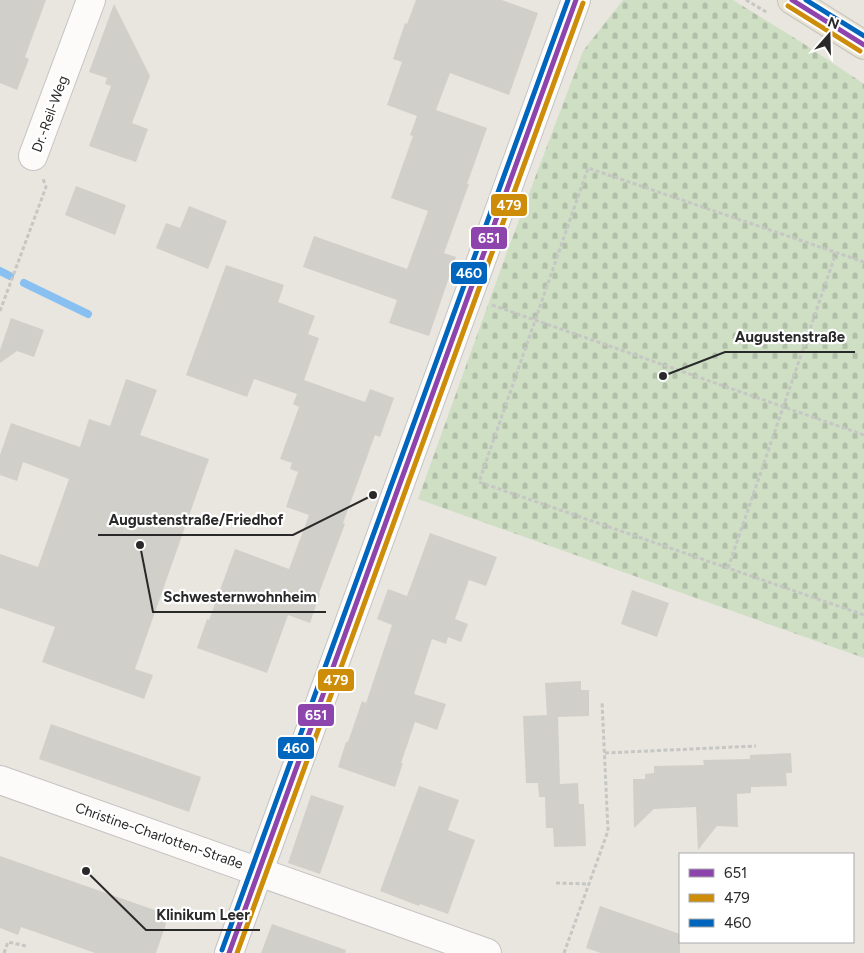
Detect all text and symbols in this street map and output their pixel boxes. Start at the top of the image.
north arrow [804,10,854,60]
text: N [825,13,841,33]
street label: Dr.-Reil-Weg [28,73,72,155]
line badge: 479 [490,193,528,217]
text: 479 [497,197,521,214]
line badge: 651 [470,226,508,250]
text: 651 [478,230,500,247]
line badge: 460 [450,261,488,285]
text: 460 [456,265,482,282]
callout: Augustenstraße [725,322,855,352]
text: Augustenstraße [735,328,846,346]
callout: Augustenstraße/Friedhof [98,505,293,535]
text: Augustenstraße/Friedhof [109,511,284,529]
callout: Schwesternwohnheim [153,582,326,612]
text: Schwesternwohnheim [163,588,317,606]
line badge: 479 [317,668,355,692]
text: 479 [324,672,348,689]
line badge: 651 [297,703,335,727]
text: 651 [305,707,327,724]
line badge: 460 [277,736,315,760]
text: 460 [283,740,309,757]
street label: Christine-Charlotten-Straße [73,799,245,873]
legend [679,853,854,943]
text: 651 [724,864,747,882]
text: 479 [724,889,750,907]
callout: Klinikum Leer [146,900,260,930]
text: Klinikum Leer [156,906,250,924]
text: 460 [724,914,751,932]

